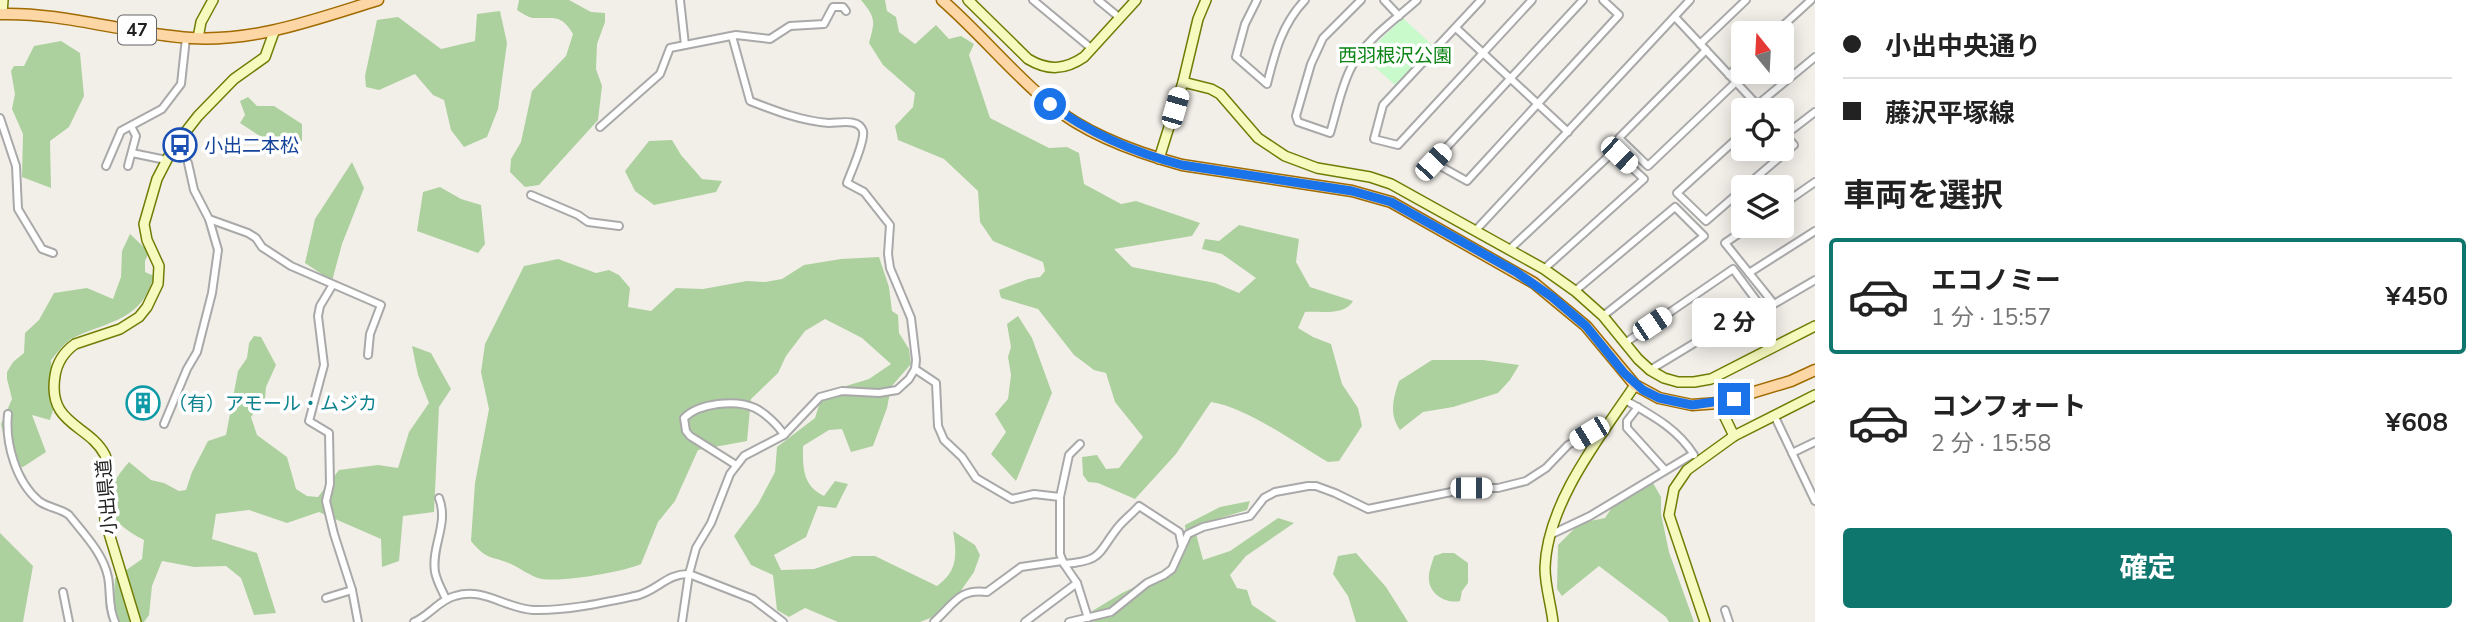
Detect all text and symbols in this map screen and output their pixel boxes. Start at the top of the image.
road number: 47 [118,15,156,44]
north arrow [1731,21,1794,84]
map controls [1731,21,1794,238]
text: 小出中央通り [1885,29,2041,64]
park label: 西羽根沢公園 [1338,43,1452,69]
car [1160,85,1191,131]
route start [1034,88,1066,120]
text: 藤沢平塚線 [1885,96,2015,131]
button: locate [1731,98,1794,161]
bus stop icon: 小出二本松 [161,126,199,164]
place label: 小出二本松 [204,133,299,159]
car [1597,133,1642,177]
car [1411,139,1456,185]
text: 車両を選択 [1843,174,2003,217]
button: layers [1731,175,1794,238]
text: エコノミー [1931,263,2061,298]
icon: car [1847,265,1910,328]
text: ¥450 [2386,279,2448,314]
callout: 2 分 [1692,298,1776,346]
text: 1 分 · 15:57 [1931,302,2051,333]
car [1629,304,1676,344]
text: 2 分 [1712,307,1756,338]
route end [1718,383,1750,415]
building icon: （有）アモール・ムジカ [124,384,162,422]
text: コンフォート [1931,389,2086,424]
place label: （有）アモール・ムジカ [168,391,377,417]
icon: car [1847,391,1910,454]
text: ¥608 [2386,405,2448,440]
car [1566,413,1613,453]
text: 2 分 · 15:58 [1931,428,2051,459]
street label: 小出県道 [91,458,123,536]
car [1451,478,1493,499]
button: 確定 [1843,528,2452,608]

